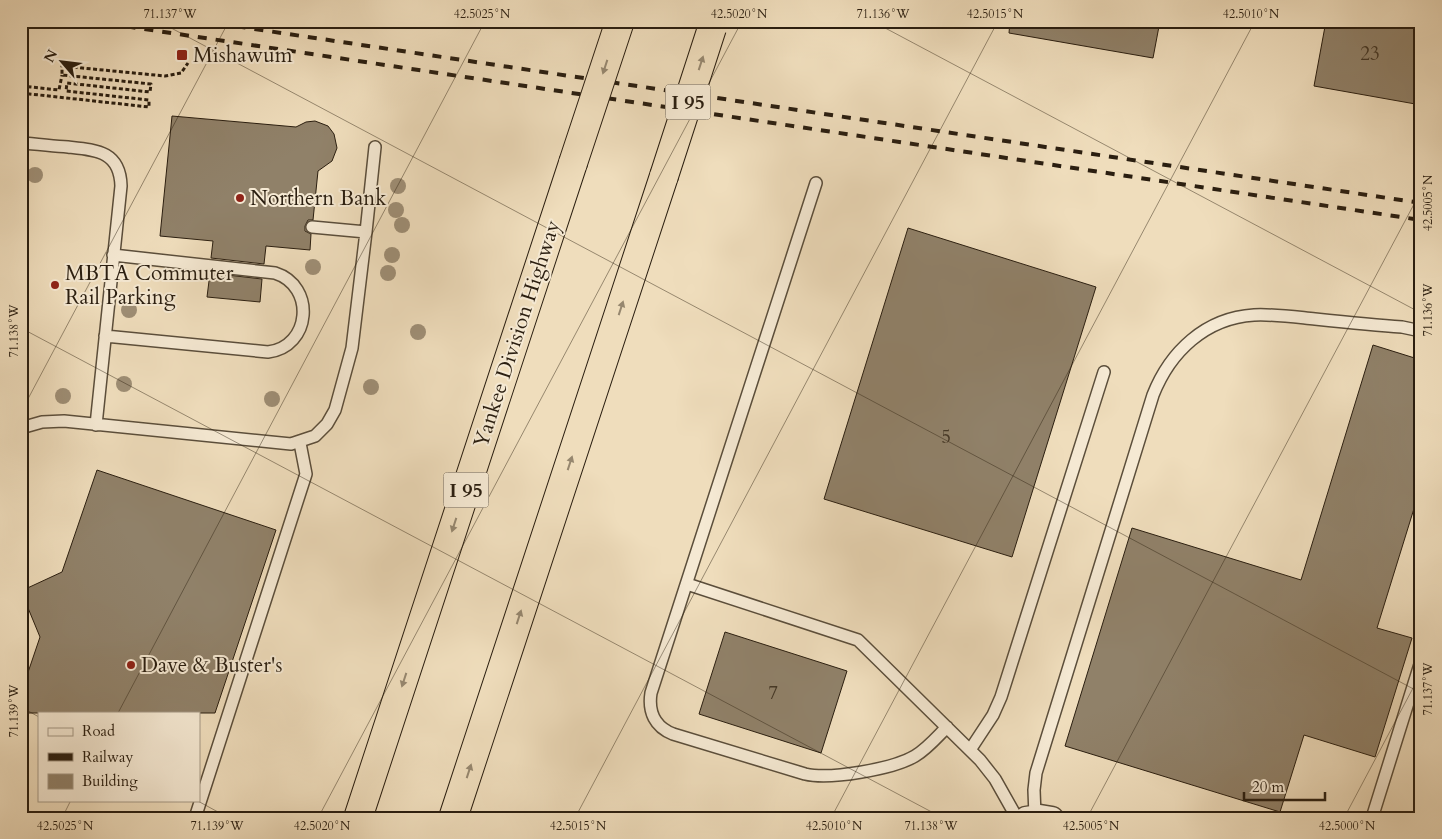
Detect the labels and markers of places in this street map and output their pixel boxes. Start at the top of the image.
place label: Mishawum [193,41,293,70]
marker: Mishawum [175,48,189,62]
place label: Northern Bank [250,184,387,213]
marker: Northern Bank [234,192,246,204]
place label: MBTA Commuter Rail Parking [65,259,234,312]
marker: MBTA Commuter Rail Parking [49,279,61,291]
place label: Dave & Buster's [141,651,283,680]
marker: Dave & Buster's [125,659,137,671]

